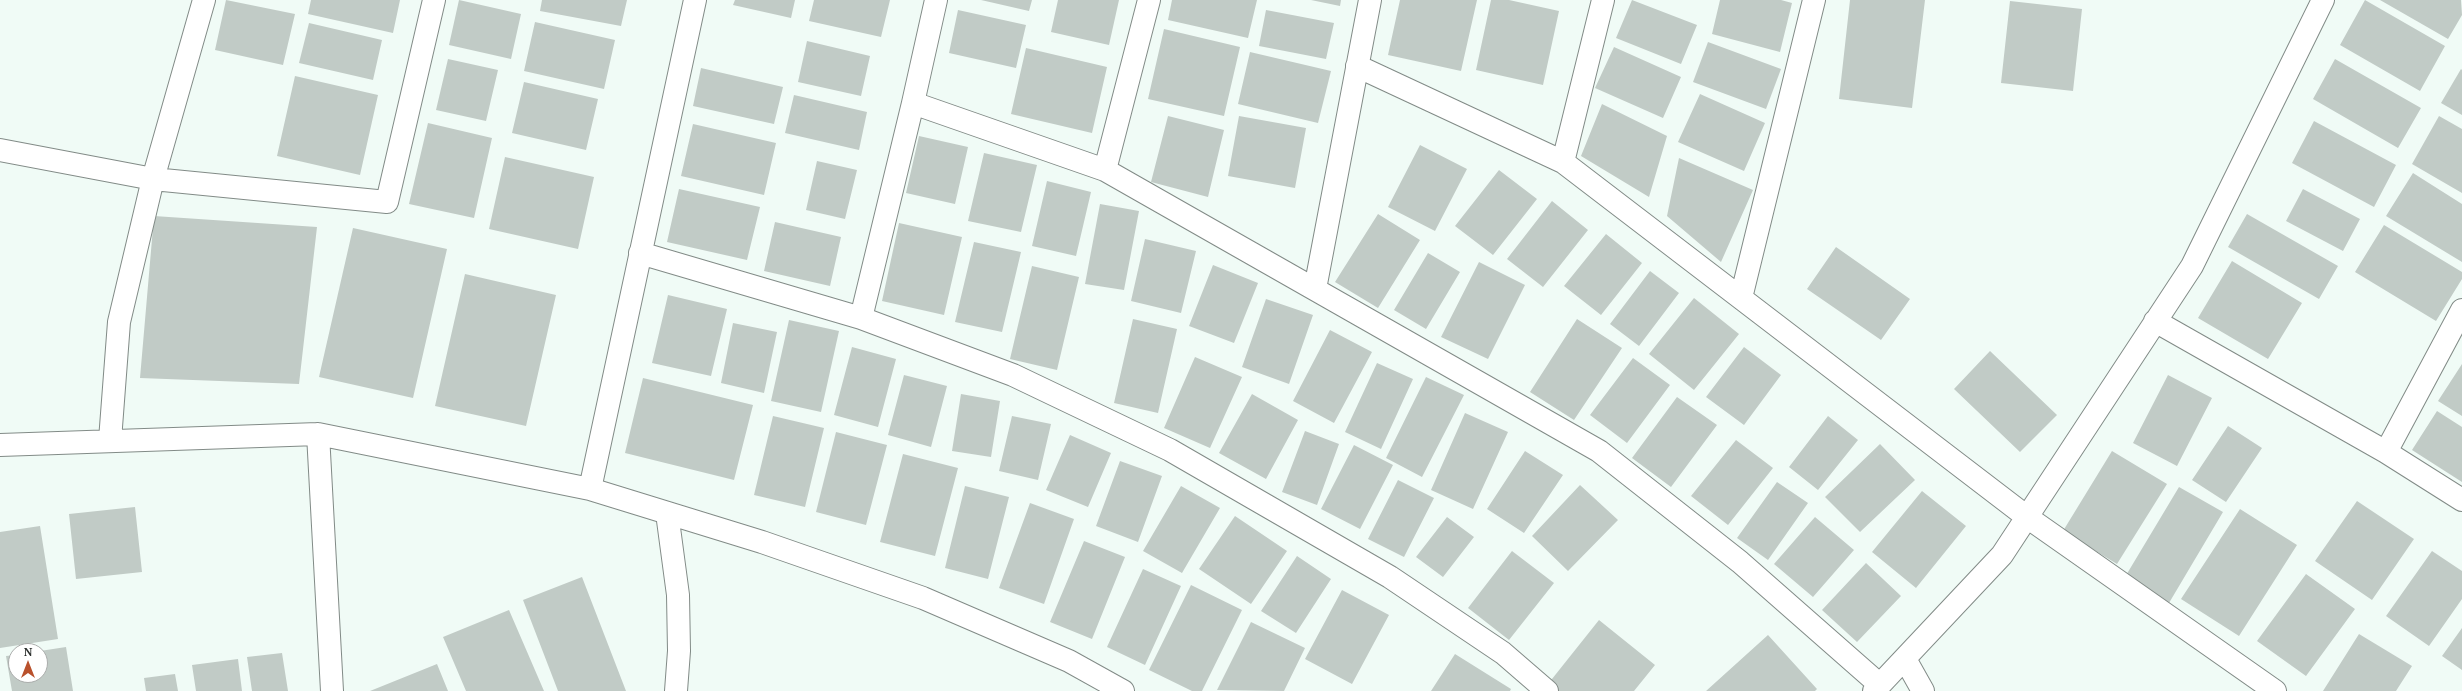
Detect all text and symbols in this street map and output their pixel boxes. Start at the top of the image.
north arrow [8,643,48,683]
text: N [24,644,32,659]

